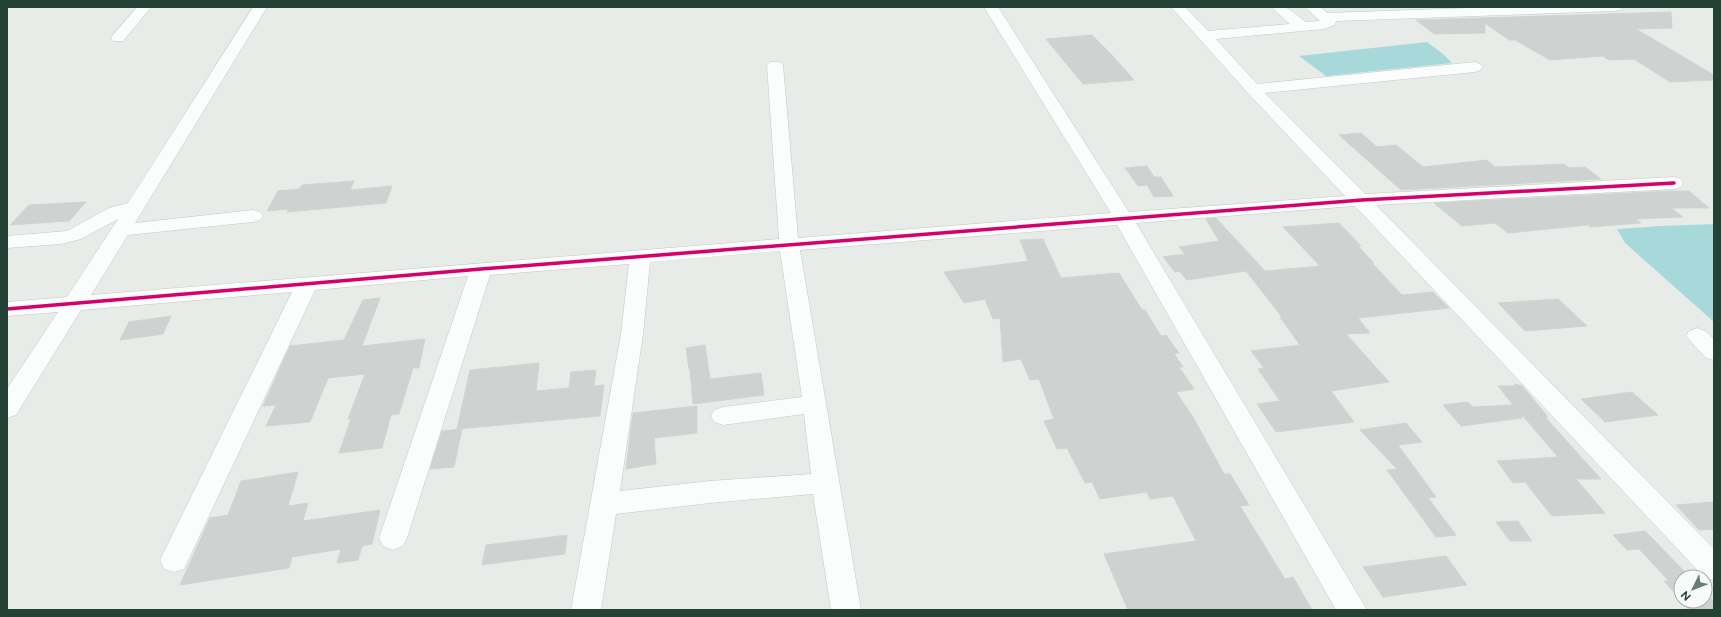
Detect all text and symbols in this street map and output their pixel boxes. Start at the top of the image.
north arrow [1673,569,1713,609]
text: N [1678,588,1694,603]

